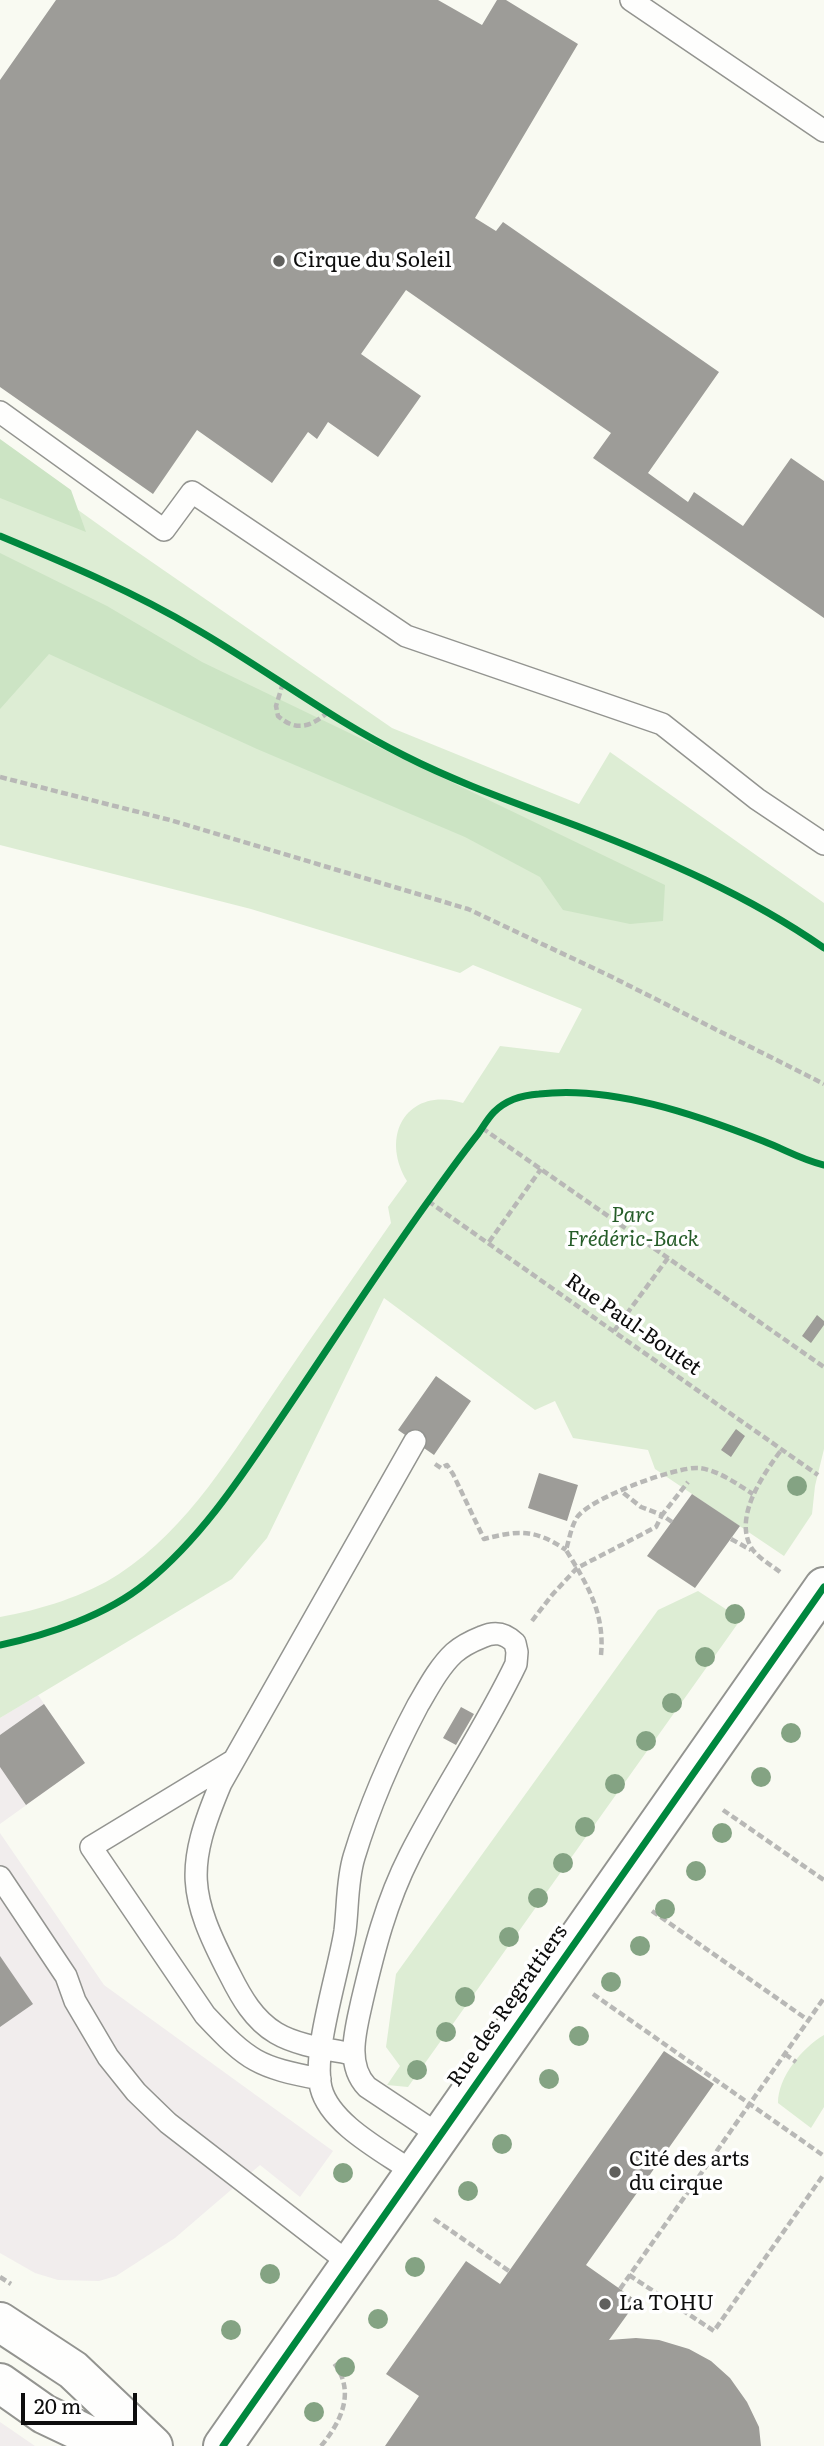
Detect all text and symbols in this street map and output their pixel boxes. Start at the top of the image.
place label: Cirque du Soleil [293,248,452,274]
marker: Cirque du Soleil [271,253,287,269]
park label: Parc Frédéric-Back [567,1203,699,1253]
street label: Rue Paul-Boutet [560,1269,706,1381]
street label: Rue des Regrattiers [443,1920,573,2092]
place label: Cité des arts du cirque [629,2147,749,2197]
marker: Cité des arts du cirque [607,2164,623,2180]
place label: La TOHU [619,2291,714,2317]
marker: La TOHU [597,2296,613,2312]
scale bar [24,2380,140,2424]
text: 20 m [34,2389,81,2420]

